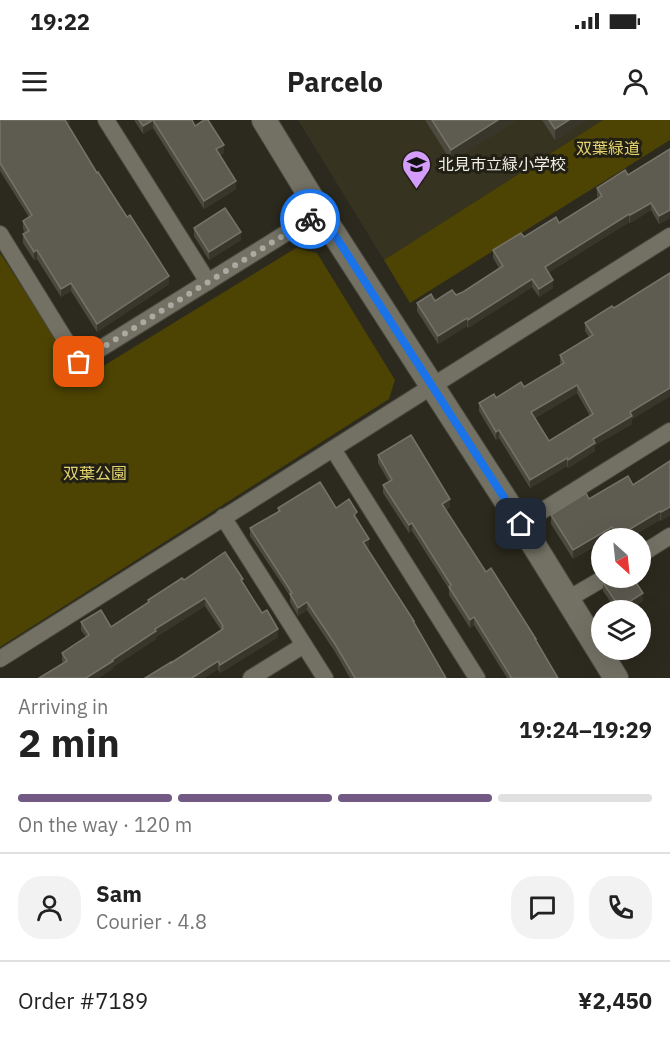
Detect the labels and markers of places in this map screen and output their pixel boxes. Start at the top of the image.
school or university icon: 北見市立緑小学校 [401,148,433,190]
place label: 北見市立緑小学校 [438,154,566,174]
pin [53,336,104,387]
pin [495,498,546,549]

